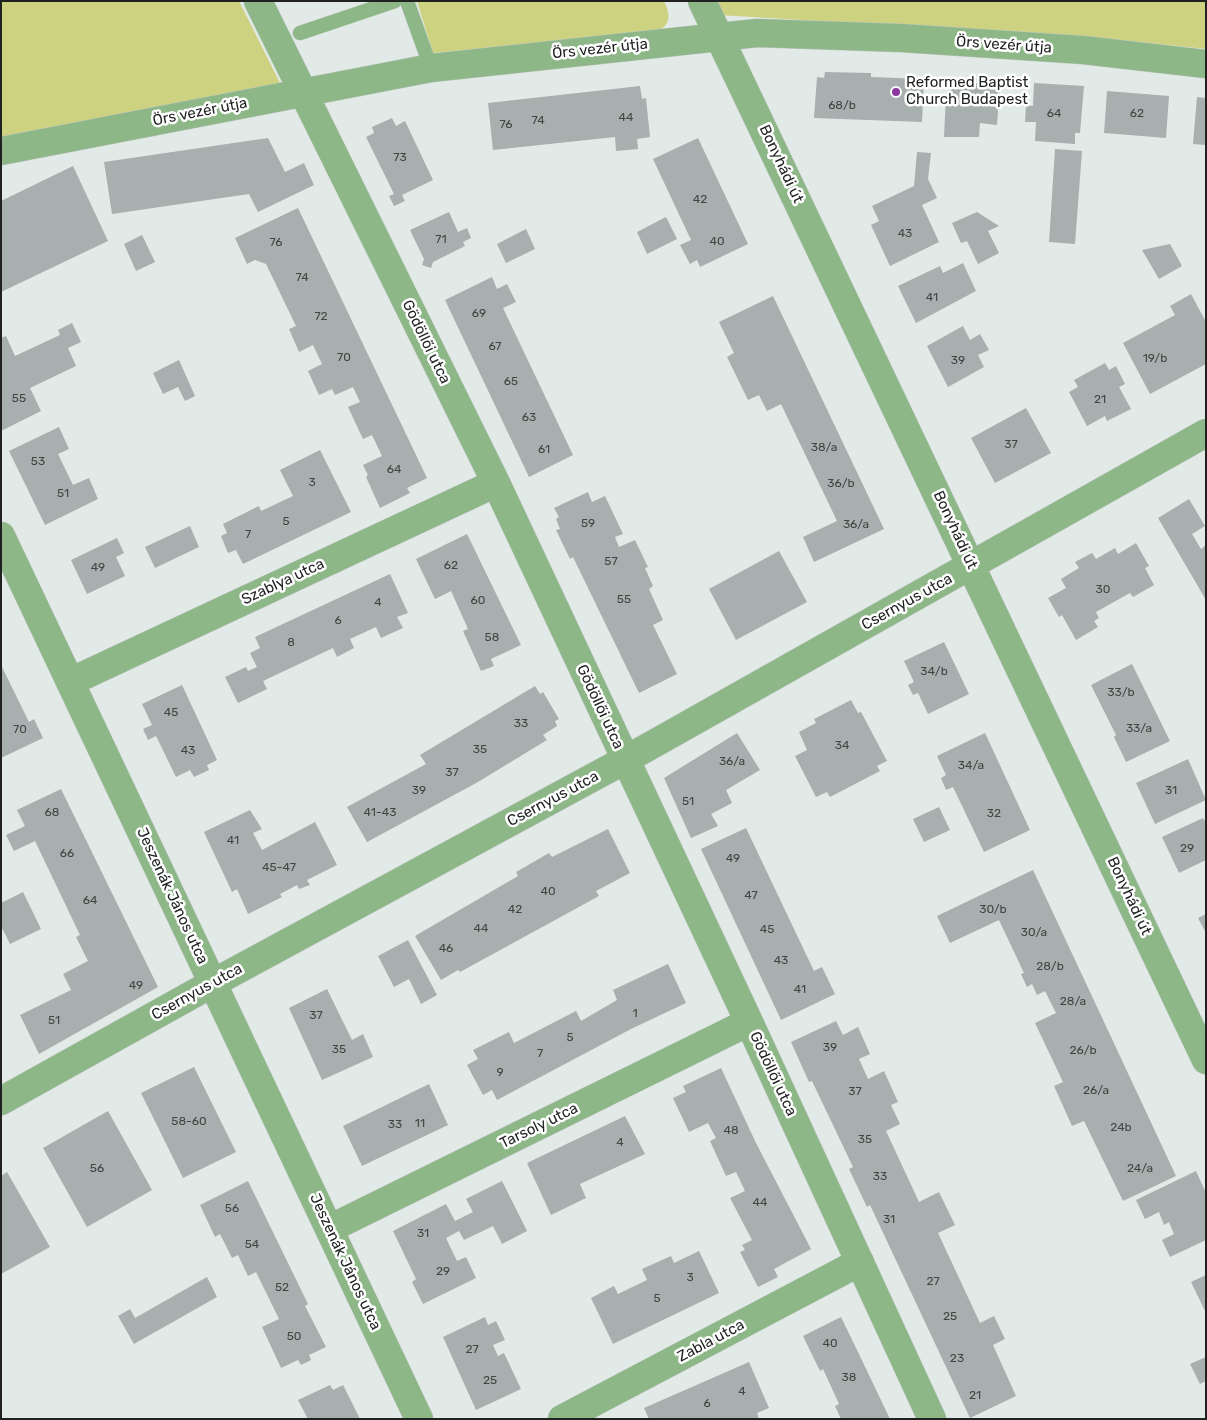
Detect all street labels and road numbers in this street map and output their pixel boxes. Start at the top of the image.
street label: Örs vezér útja [956,33,1052,57]
street label: Örs vezér útja [551,35,649,63]
street label: Örs vezér útja [151,94,249,130]
street label: Bonyhádi út [755,122,807,206]
street label: Gödöllői utca [398,297,454,387]
street label: Bonyhádi út [929,488,981,572]
street label: Szablya utca [239,555,327,609]
street label: Csernyus utca [859,570,955,634]
street label: Gödöllői utca [573,662,627,752]
street label: Csernyus utca [504,767,602,831]
street label: Jeszenák János utca [132,825,212,967]
street label: Bonyhádi út [1103,854,1155,938]
street label: Csernyus utca [149,960,245,1024]
street label: Gödöllői utca [746,1029,800,1119]
street label: Tarsoly utca [497,1099,581,1153]
street label: Jeszenák János utca [305,1191,385,1333]
street label: Zabla utca [674,1316,748,1366]

